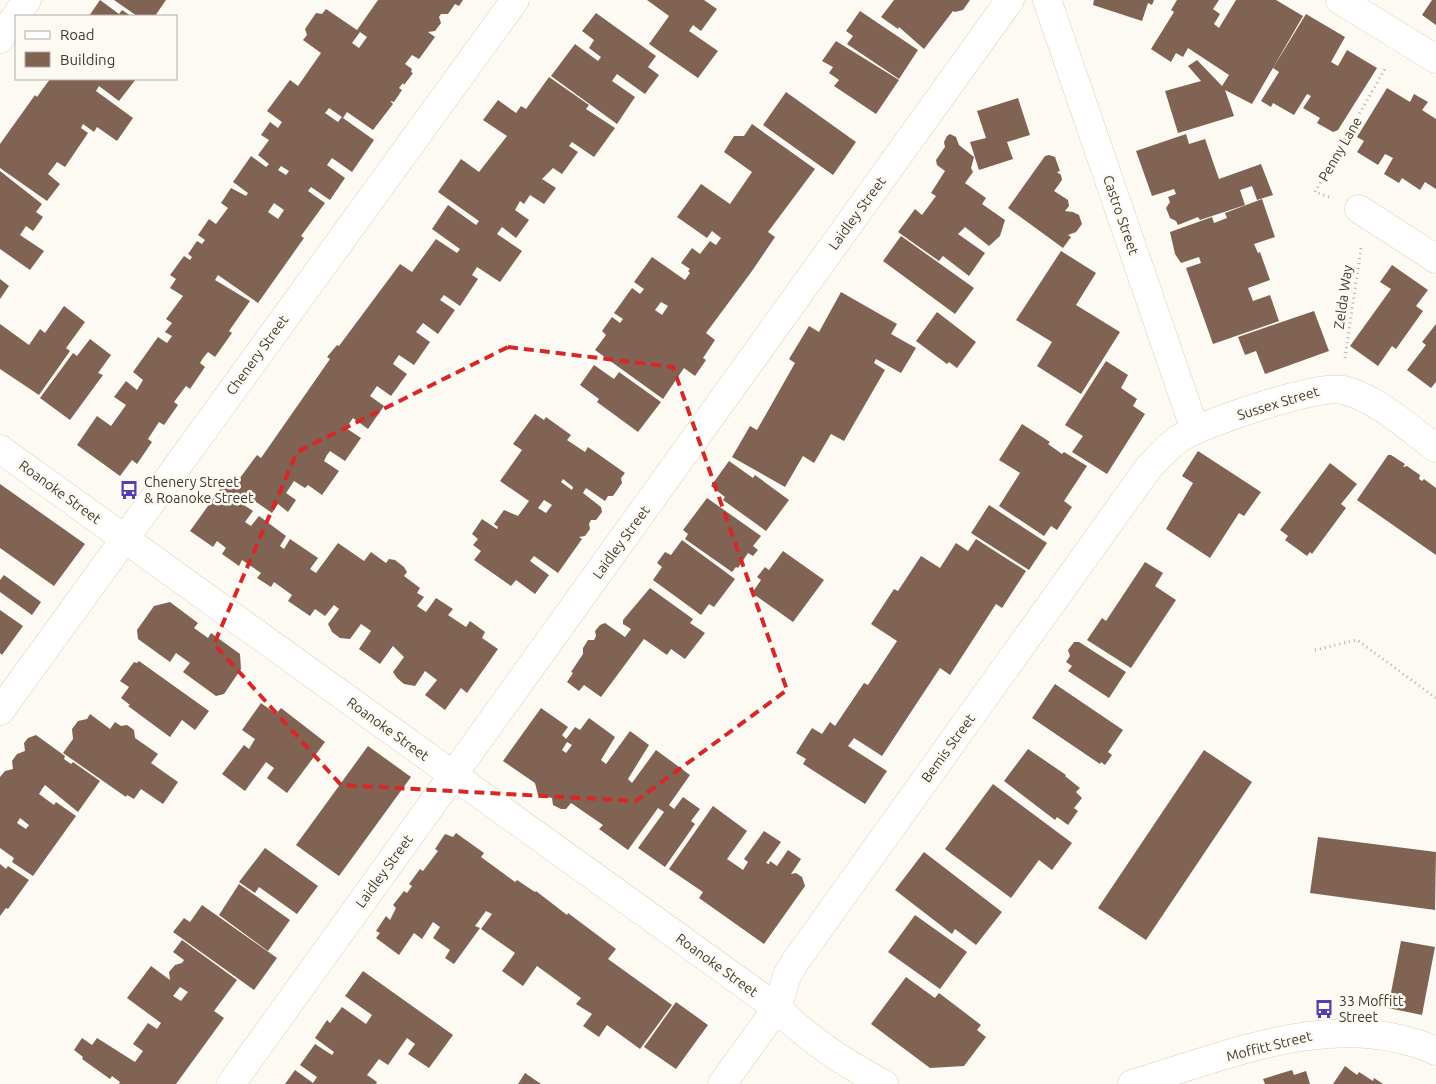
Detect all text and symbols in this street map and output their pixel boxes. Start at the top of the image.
legend [15,15,178,80]
text: Road [60,26,95,43]
text: Building [60,51,115,68]
street label: Penny Lane [1315,114,1365,184]
street label: Laidley Street [825,173,889,253]
street label: Castro Street [1100,173,1142,257]
street label: Zelda Way [1331,264,1355,330]
street label: Chenery Street [223,312,292,398]
street label: Sussex Street [1235,383,1321,423]
street label: Roanoke Street [16,457,104,527]
place label: Chenery Street & Roanoke Street [144,474,254,506]
bus stop icon: Chenery Street & Roanoke Street [118,479,140,501]
street label: Laidley Street [589,502,653,582]
street label: Roanoke Street [344,694,432,764]
street label: Bemis Street [918,710,978,785]
street label: Laidley Street [352,831,416,911]
street label: Roanoke Street [673,930,761,1000]
place label: 33 Moffitt Street [1339,993,1404,1025]
bus stop icon: 33 Moffitt Street [1313,998,1335,1020]
street label: Moffitt Street [1225,1028,1314,1064]

